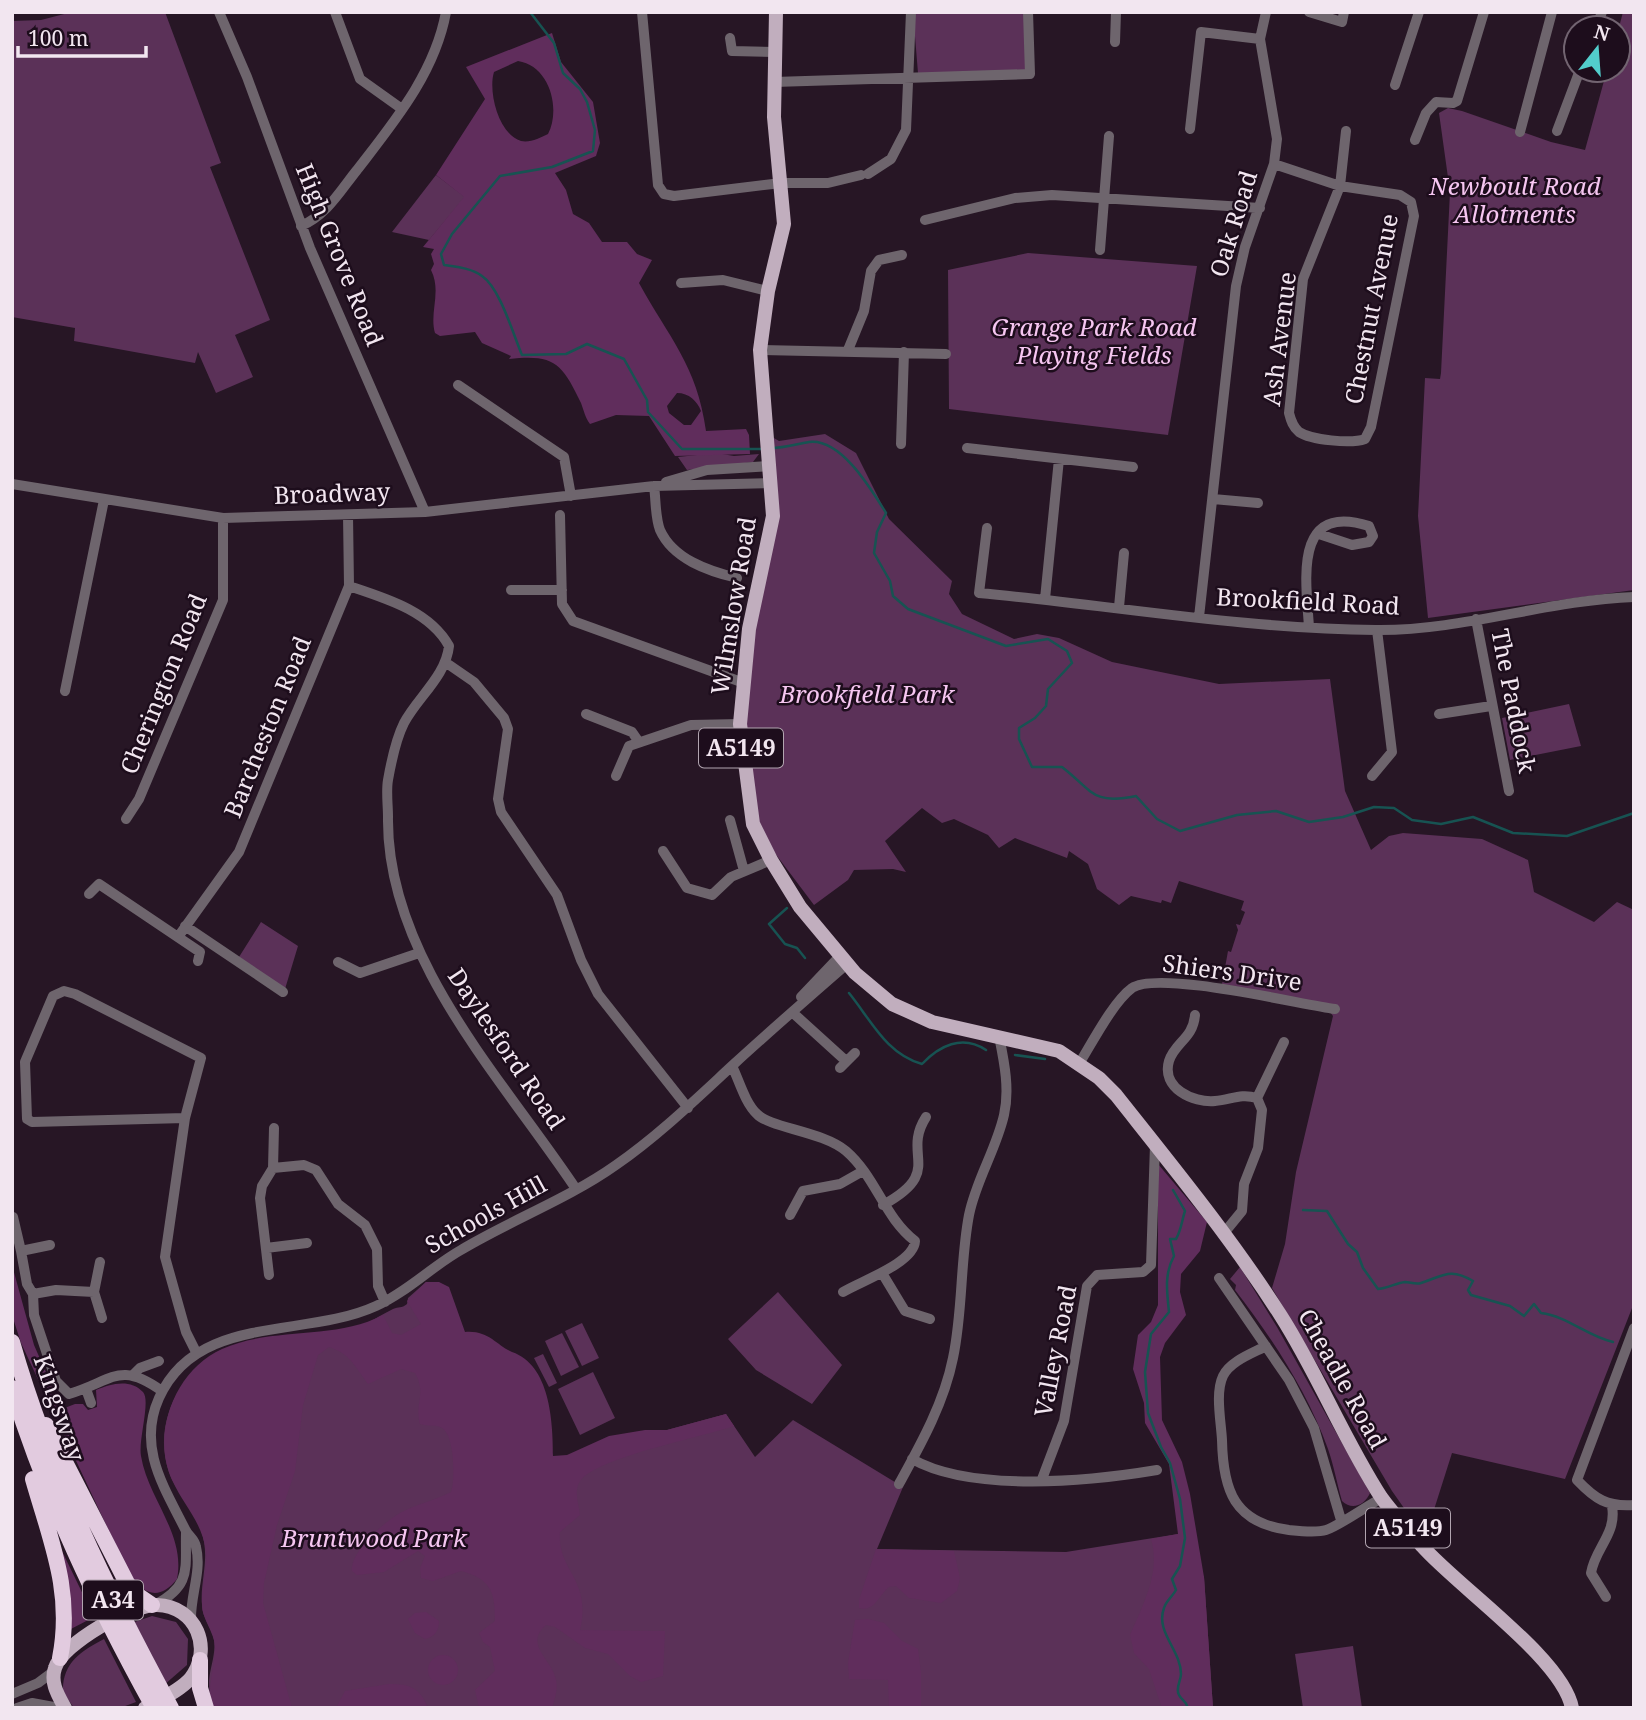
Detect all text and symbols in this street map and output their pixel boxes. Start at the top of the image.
scale bar [18,14,145,58]
north arrow [1562,14,1632,84]
text: N [1591,18,1613,47]
text: 100 m [28,24,89,52]
street label: High Grove Road [289,158,392,351]
street label: Oak Road [1201,166,1264,281]
park label: Newboult Road Allotments [1428,169,1601,230]
street label: Chestnut Avenue [1336,211,1405,407]
street label: Ash Avenue [1254,270,1303,408]
park label: Grange Park Road Playing Fields [992,310,1197,371]
street label: Broadway [273,474,391,511]
street label: Wilmslow Road [702,514,763,697]
street label: Brookfield Road [1215,579,1401,622]
street label: Cherington Road [111,588,214,779]
street label: The Paddock [1484,626,1545,777]
street label: Barcheston Road [215,631,318,822]
park label: Brookfield Park [779,677,956,710]
road number: A5149 [699,728,783,768]
street label: Shiers Drive [1160,945,1304,998]
street label: Daylesford Road [441,961,574,1136]
street label: Schools Hill [419,1167,552,1261]
street label: Valley Road [1026,1282,1084,1419]
street label: Cheadle Road [1291,1302,1396,1454]
street label: Kingsway [27,1350,94,1466]
road number: A5149 [1366,1508,1450,1548]
park label: Bruntwood Park [280,1521,468,1554]
road number: A34 [83,1581,143,1620]

